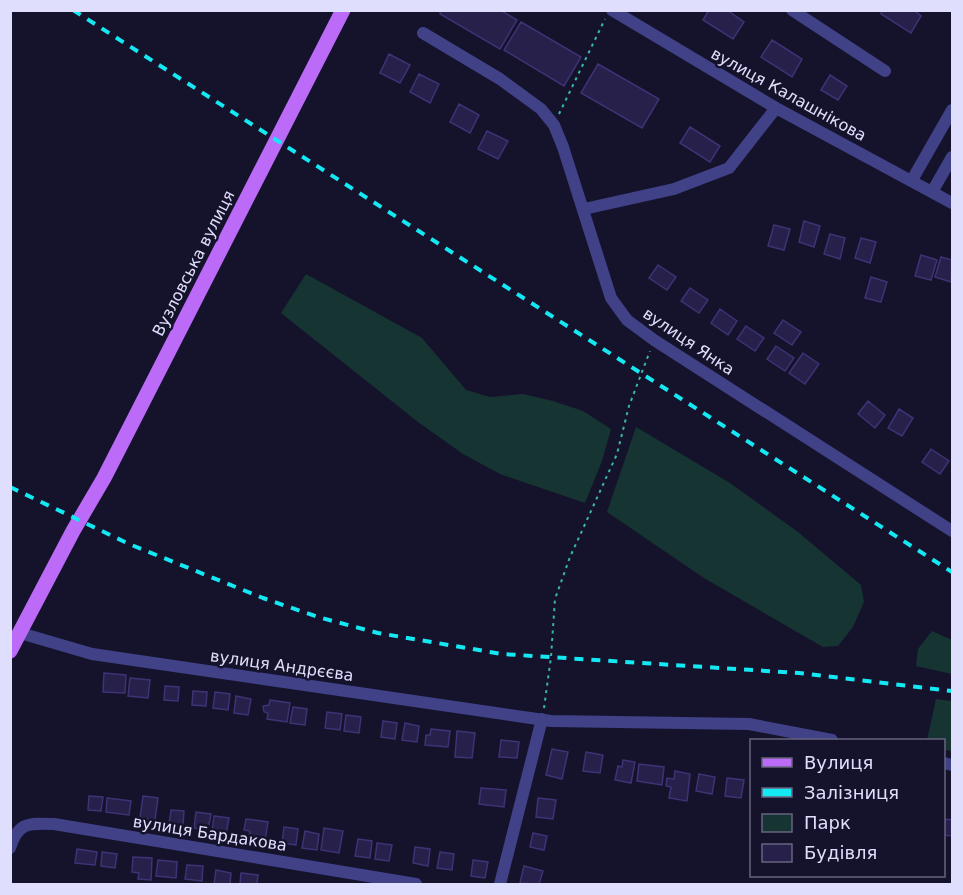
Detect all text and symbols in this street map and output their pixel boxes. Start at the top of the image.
street label: вулиця Калашнікова [708,44,870,145]
street label: Вузловська вулиця [148,187,239,339]
street label: вулиця Янка [639,304,738,379]
street label: вулиця Андрєєва [209,646,355,685]
legend [750,739,945,877]
text: Вулиця [804,752,873,773]
text: Залізниця [804,782,899,803]
street label: вулиця Бардакова [132,812,288,855]
text: Парк [804,812,851,833]
text: Будівля [804,842,877,863]

